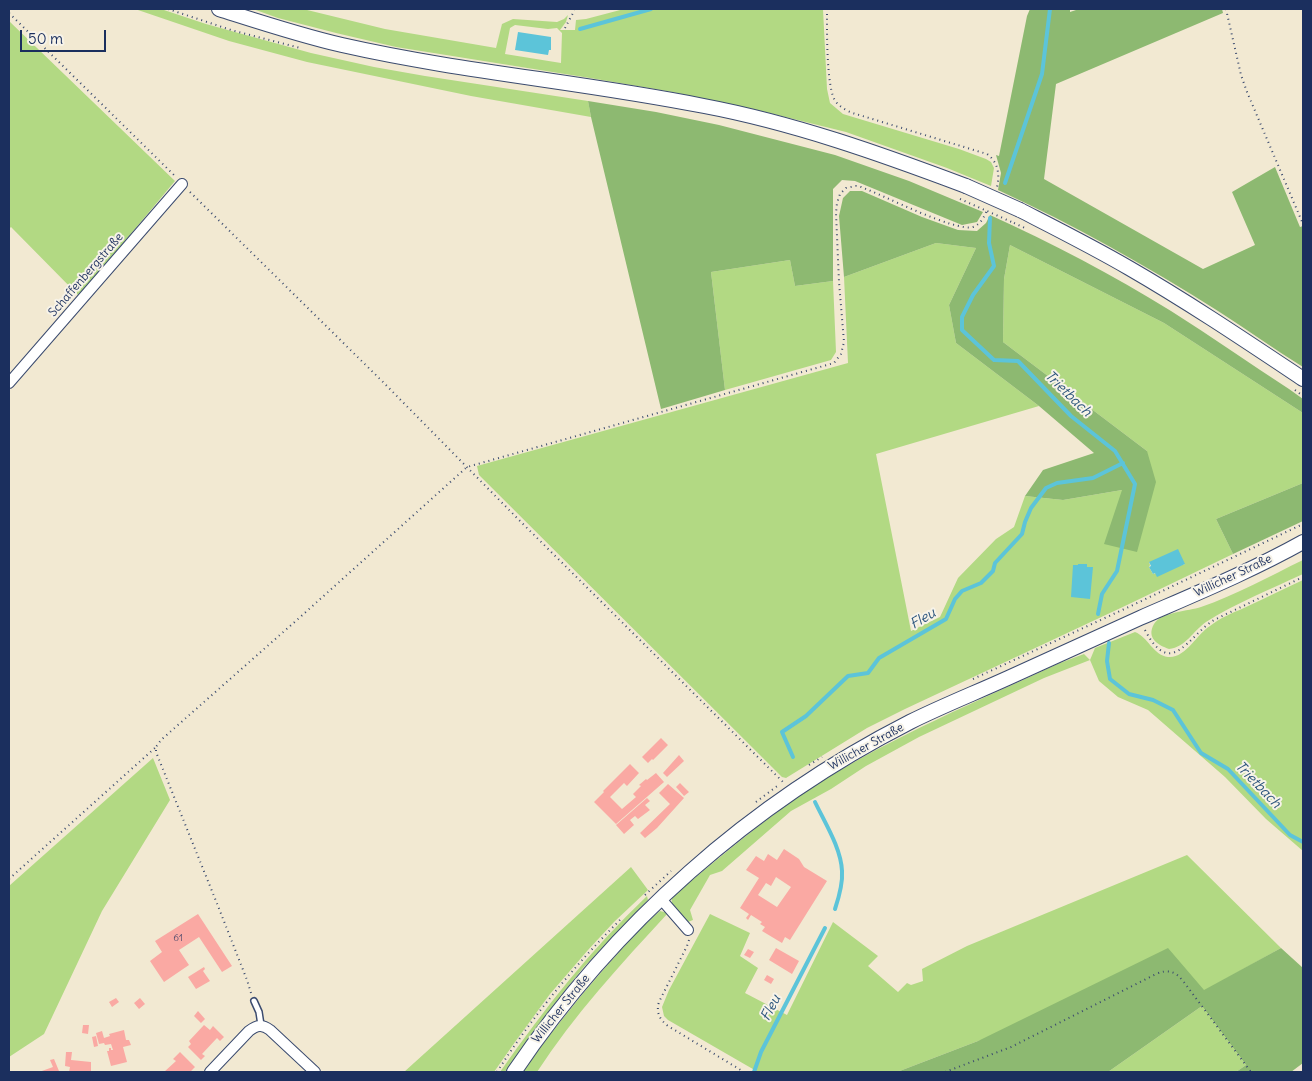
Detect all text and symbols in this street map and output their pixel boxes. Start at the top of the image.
scale bar [22,20,109,52]
text: 50 m [28,29,63,48]
street label: Schaffenbergstraße [46,230,126,320]
water label: Trietbach [1041,368,1095,420]
street label: Willicher Straße [1192,552,1274,600]
water label: Fleu [907,605,939,633]
street label: Willicher Straße [826,720,906,774]
water label: Trietbach [1232,758,1284,812]
house number: 61 [173,932,183,944]
street label: Willicher Straße [529,972,593,1046]
water label: Fleu [757,992,785,1024]

